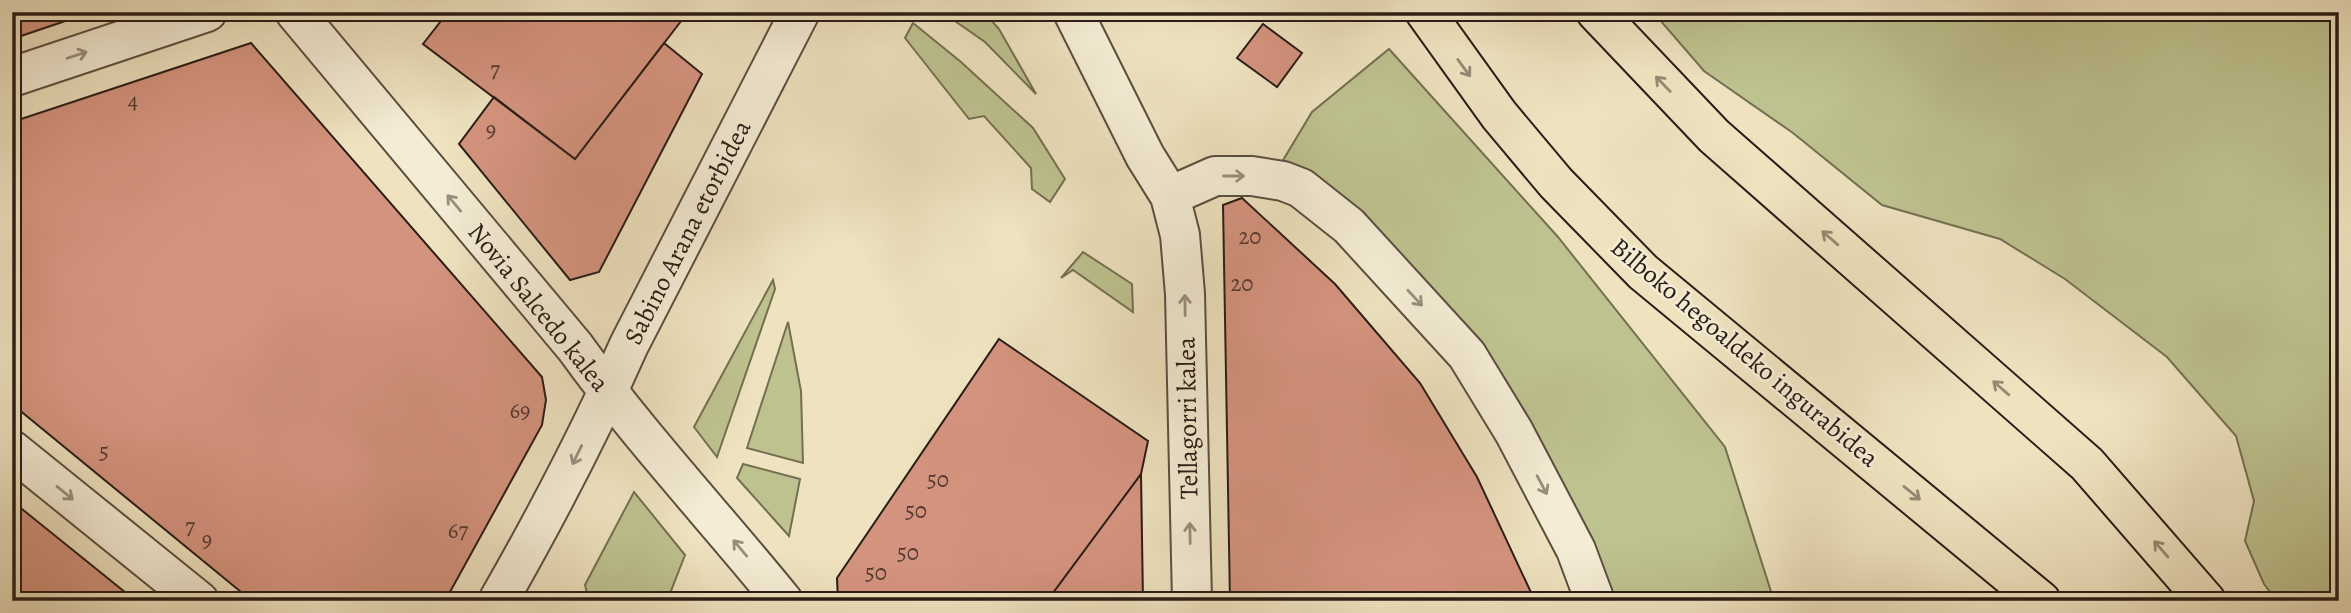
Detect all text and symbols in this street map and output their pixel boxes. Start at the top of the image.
one-way arrow [66,48,88,61]
house number: 7 [490,54,500,85]
one-way arrow [1457,58,1472,77]
one-way arrow [1655,75,1672,92]
house number: 4 [128,85,138,116]
house number: 9 [486,114,496,145]
street label: Sabino Arana etorbidea [616,114,759,351]
one-way arrow [1223,169,1246,183]
one-way arrow [446,194,462,212]
street label: Novia Salcedo kalea [460,216,618,399]
house number: 20 [1238,221,1262,252]
street label: Bilboko hegoaldeko ingurabidea [1603,230,1886,475]
one-way arrow [1821,230,1839,246]
house number: 20 [1230,268,1254,299]
one-way arrow [1407,289,1423,307]
one-way arrow [1178,294,1192,317]
street label: Tellagorri kalea [1169,337,1206,499]
one-way arrow [1992,380,2010,396]
house number: 69 [509,395,531,426]
house number: 5 [99,436,109,467]
one-way arrow [570,444,584,465]
house number: 50 [927,464,949,495]
one-way arrow [1535,475,1549,495]
one-way arrow [56,485,74,500]
one-way arrow [1902,485,1920,501]
house number: 50 [905,495,927,526]
house number: 7 [185,511,195,542]
house number: 67 [448,515,468,546]
one-way arrow [1183,521,1197,544]
house number: 9 [202,524,212,555]
house number: 50 [897,537,919,568]
one-way arrow [732,539,748,557]
one-way arrow [2153,540,2169,558]
house number: 50 [865,557,887,588]

